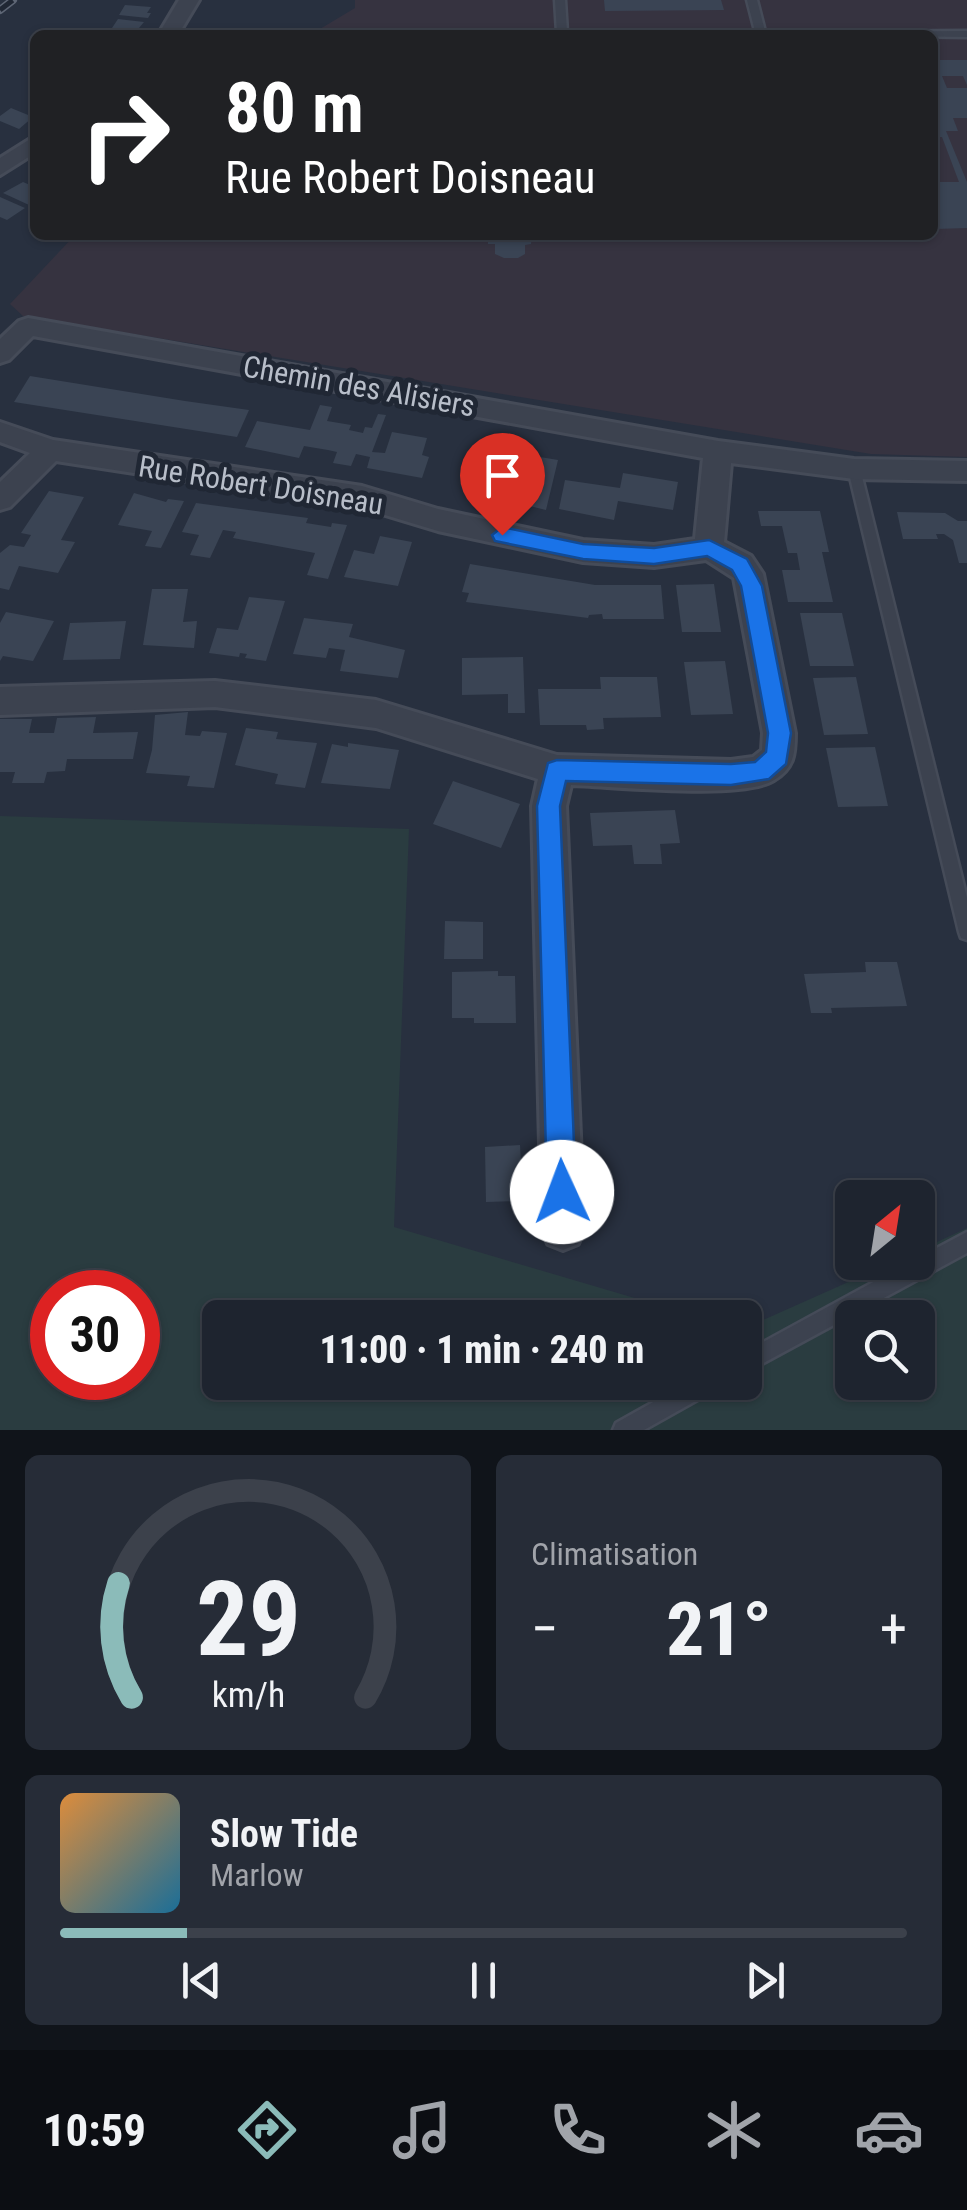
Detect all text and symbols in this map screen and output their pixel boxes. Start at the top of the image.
text: 80 m [225,67,364,149]
icon: right [60,70,190,200]
text: Rue Robert Doisneau [225,151,596,204]
street label: Chemin des Alisiers [241,348,477,424]
pin [460,433,545,536]
street label: Rue Robert Doisneau [136,448,386,522]
icon: arrive [475,448,530,503]
position arrow [510,1140,614,1244]
north arrow [835,1180,935,1280]
map controls [835,1180,935,1400]
speed limit sign: 30 [30,1270,160,1400]
button: search [835,1300,935,1400]
text: 11:00 · 1 min · 240 m [320,1328,644,1372]
text: Climatisation [531,1535,698,1573]
text: 29 [195,1559,301,1680]
text: 21° [666,1585,772,1673]
text: − [531,1597,559,1661]
text: + [880,1597,907,1661]
text: km/h [211,1674,285,1716]
text: Slow Tide [210,1812,358,1856]
text: Marlow [210,1856,303,1894]
icon: previous [174,1953,229,2008]
icon: pause [456,1953,511,2008]
icon: next [738,1953,793,2008]
icon: directions [232,2095,302,2165]
icon: music [387,2095,457,2165]
icon: phone [543,2095,613,2165]
icon: climate [699,2095,769,2165]
icon: car [854,2095,924,2165]
text: 10:59 [43,2104,146,2157]

